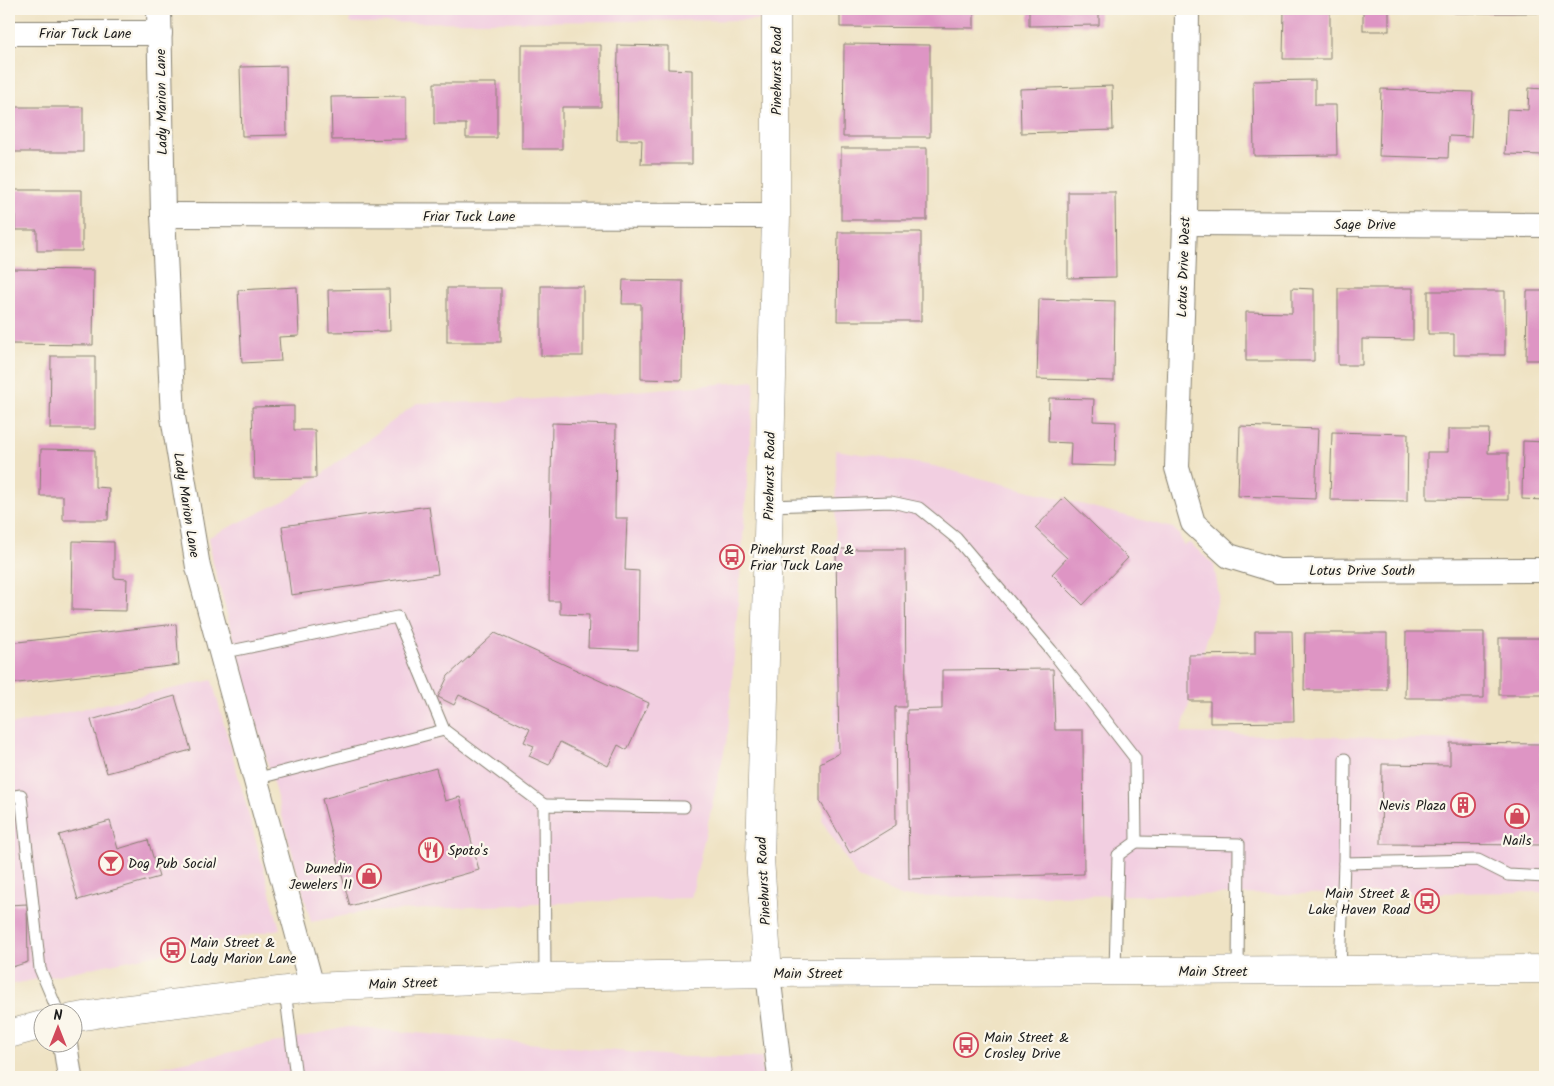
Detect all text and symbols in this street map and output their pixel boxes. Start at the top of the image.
street label: Friar Tuck Lane [39,23,132,45]
street label: Pinehurst Road [766,26,788,115]
street label: Lady Marion Lane [150,48,174,155]
street label: Friar Tuck Lane [423,206,516,228]
street label: Sage Drive [1334,214,1397,236]
street label: Lotus Drive West [1171,216,1197,318]
street label: Pinehurst Road [758,431,782,521]
street label: Lady Marion Lane [167,451,205,560]
place label: Pinehurst Road & Friar Tuck Lane [750,539,854,577]
bus stop icon: Pinehurst Road & Friar Tuck Lane [719,544,745,570]
street label: Lotus Drive South [1309,560,1415,582]
building icon: Nevis Plaza [1450,792,1476,818]
place label: Nevis Plaza [1379,795,1446,817]
shop icon: Nails [1504,803,1530,829]
place label: Nails [1503,830,1531,852]
street label: Pinehurst Road [751,835,777,926]
restaurant icon: Spoto's [418,837,444,863]
place label: Spoto's [448,840,488,862]
bar icon: Dog Pub Social [98,850,124,876]
place label: Dog Pub Social [128,853,217,875]
place label: Dunedin Jewelers II [289,858,352,896]
shop icon: Dunedin Jewelers II [356,863,382,889]
place label: Main Street & Lake Haven Road [1308,883,1411,921]
bus stop icon: Main Street & Lake Haven Road [1414,888,1440,914]
place label: Main Street & Lady Marion Lane [190,932,297,970]
bus stop icon: Main Street & Lady Marion Lane [160,937,186,963]
street label: Main Street [1178,961,1248,983]
street label: Main Street [773,963,843,985]
street label: Main Street [368,972,439,996]
north arrow [32,1004,82,1054]
text: N [54,1005,63,1027]
place label: Main Street & Crosley Drive [984,1027,1069,1065]
bus stop icon: Main Street & Crosley Drive [953,1032,979,1058]

